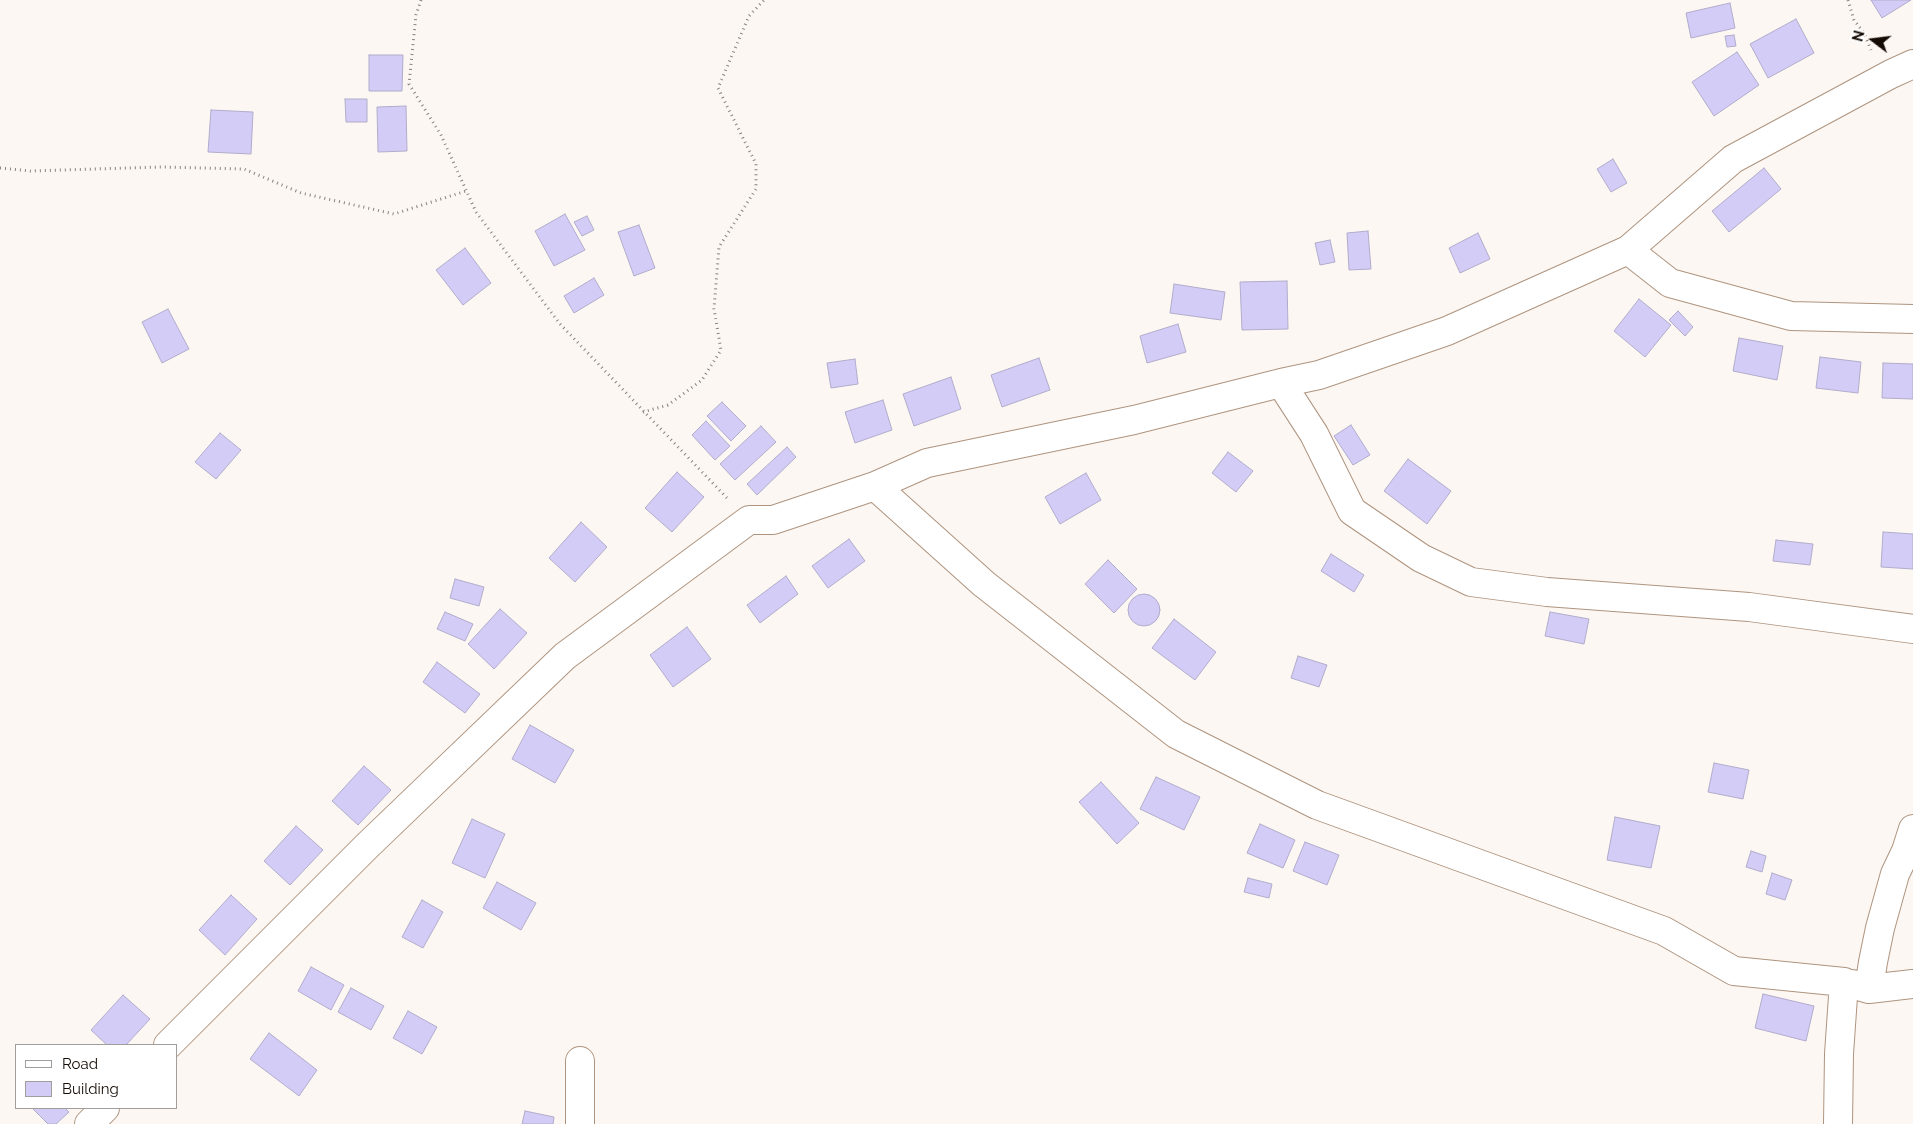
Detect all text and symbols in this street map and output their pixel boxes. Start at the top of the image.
north arrow [1848,15,1898,65]
text: N [1849,29,1868,43]
legend [15,1044,178,1109]
text: Road [62,1055,98,1073]
text: Building [62,1080,119,1098]

